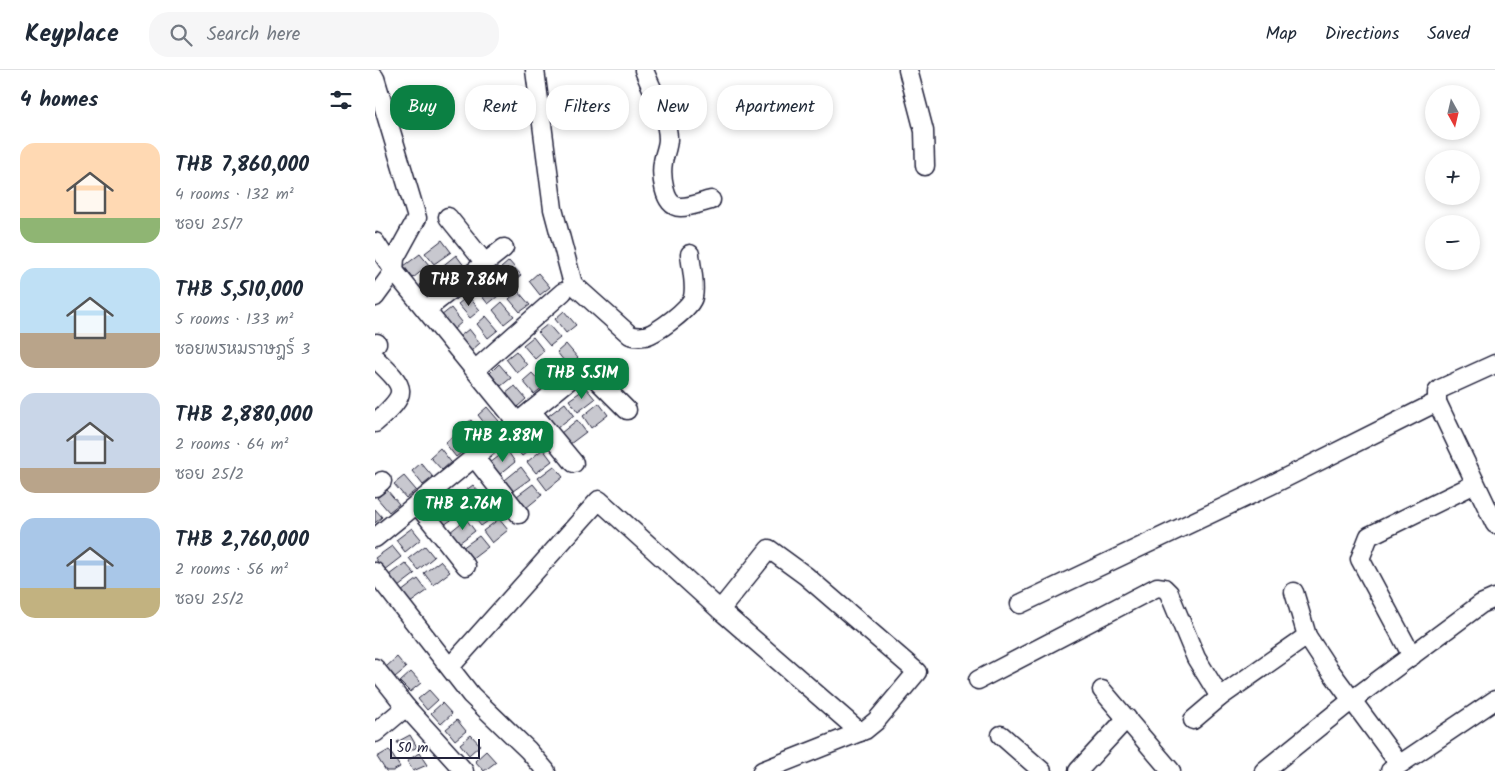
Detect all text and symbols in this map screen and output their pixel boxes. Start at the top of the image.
search box [149,12,499,57]
text: Keyplace [25,15,119,54]
text: Search here [207,20,300,50]
text: Map [1265,20,1297,49]
text: Directions [1325,20,1399,49]
text: Saved [1427,20,1470,49]
icon: search [167,21,195,49]
text: 4 homes [20,84,98,117]
chip: Buy [390,85,455,130]
chip: Rent [465,85,536,130]
chip: Filters [546,85,629,130]
chip: New [639,85,707,130]
chip: Apartment [717,85,833,130]
north arrow [1425,85,1480,140]
map controls [1425,85,1480,270]
icon: filters [327,86,355,114]
text: THB 7,860,000 [175,149,309,182]
button: + [1425,150,1480,205]
icon: home [60,163,120,223]
text: 4 rooms · 132 m² [175,182,294,207]
text: ซอย 25/7 [175,212,242,237]
button: − [1425,215,1480,270]
pin: THB 7.86M [412,264,526,307]
text: THB 7.86M [431,268,507,293]
text: THB 5,510,000 [175,274,303,307]
icon: home [60,288,120,348]
text: 5 rooms · 133 m² [175,307,293,332]
text: ซอยพรหมราษฎร์ 3 [175,337,310,362]
pin: THB 5.51M [525,358,639,400]
text: THB 5.51M [546,361,618,386]
text: THB 2,880,000 [175,399,312,432]
icon: home [60,413,120,473]
pin: THB 2.88M [446,420,560,463]
text: THB 2.88M [463,424,543,449]
text: 2 rooms · 64 m² [175,432,288,457]
text: ซอย 25/2 [175,462,244,487]
pin: THB 2.76M [406,488,520,531]
text: THB 2.76M [425,492,501,517]
text: THB 2,760,000 [175,524,309,557]
icon: home [60,538,120,598]
text: 2 rooms · 56 m² [175,557,288,582]
text: ซอย 25/2 [175,587,244,612]
scale bar [390,736,480,759]
text: 50 m [397,737,428,759]

